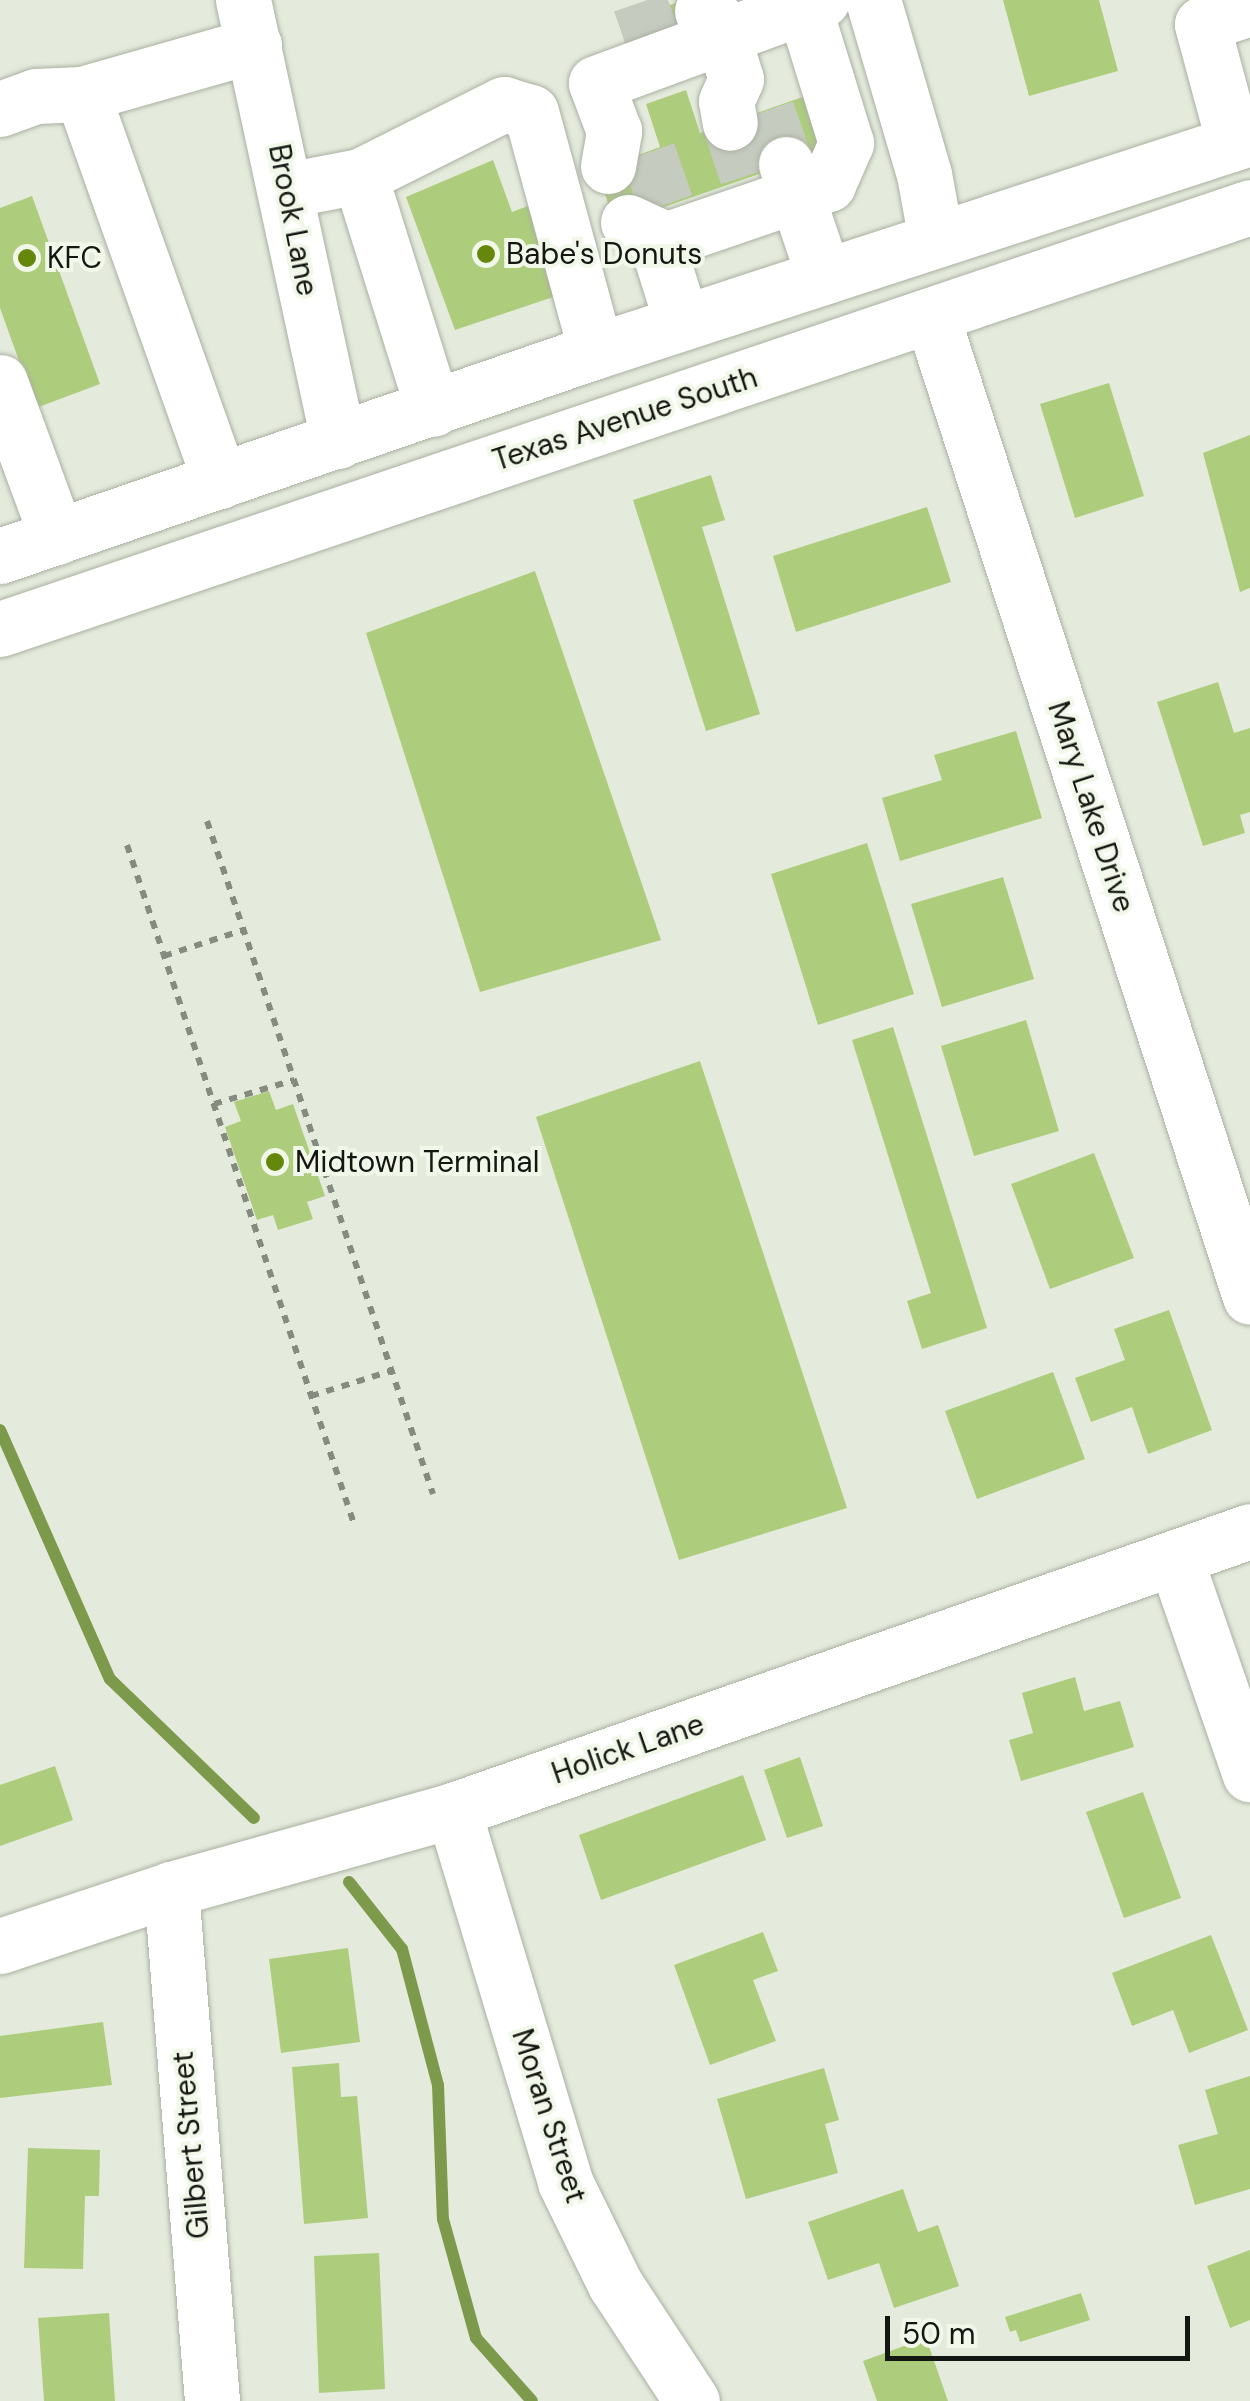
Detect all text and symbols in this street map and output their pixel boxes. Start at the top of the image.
street label: Brook Lane [261,141,325,299]
place label: Babe's Donuts [506,236,702,272]
place label: KFC [47,240,102,276]
marker: Babe's Donuts [475,243,497,265]
marker: KFC [16,247,38,269]
street label: Texas Avenue South [488,359,762,479]
street label: Mary Lake Drive [1040,697,1142,917]
place label: Midtown Terminal [295,1144,539,1180]
marker: Midtown Terminal [264,1151,286,1173]
street label: Holick Lane [547,1706,709,1792]
street label: Moran Street [504,2025,594,2207]
street label: Gilbert Street [165,2050,217,2240]
scale bar [890,2296,1195,2358]
text: 50 m [902,2314,976,2353]

